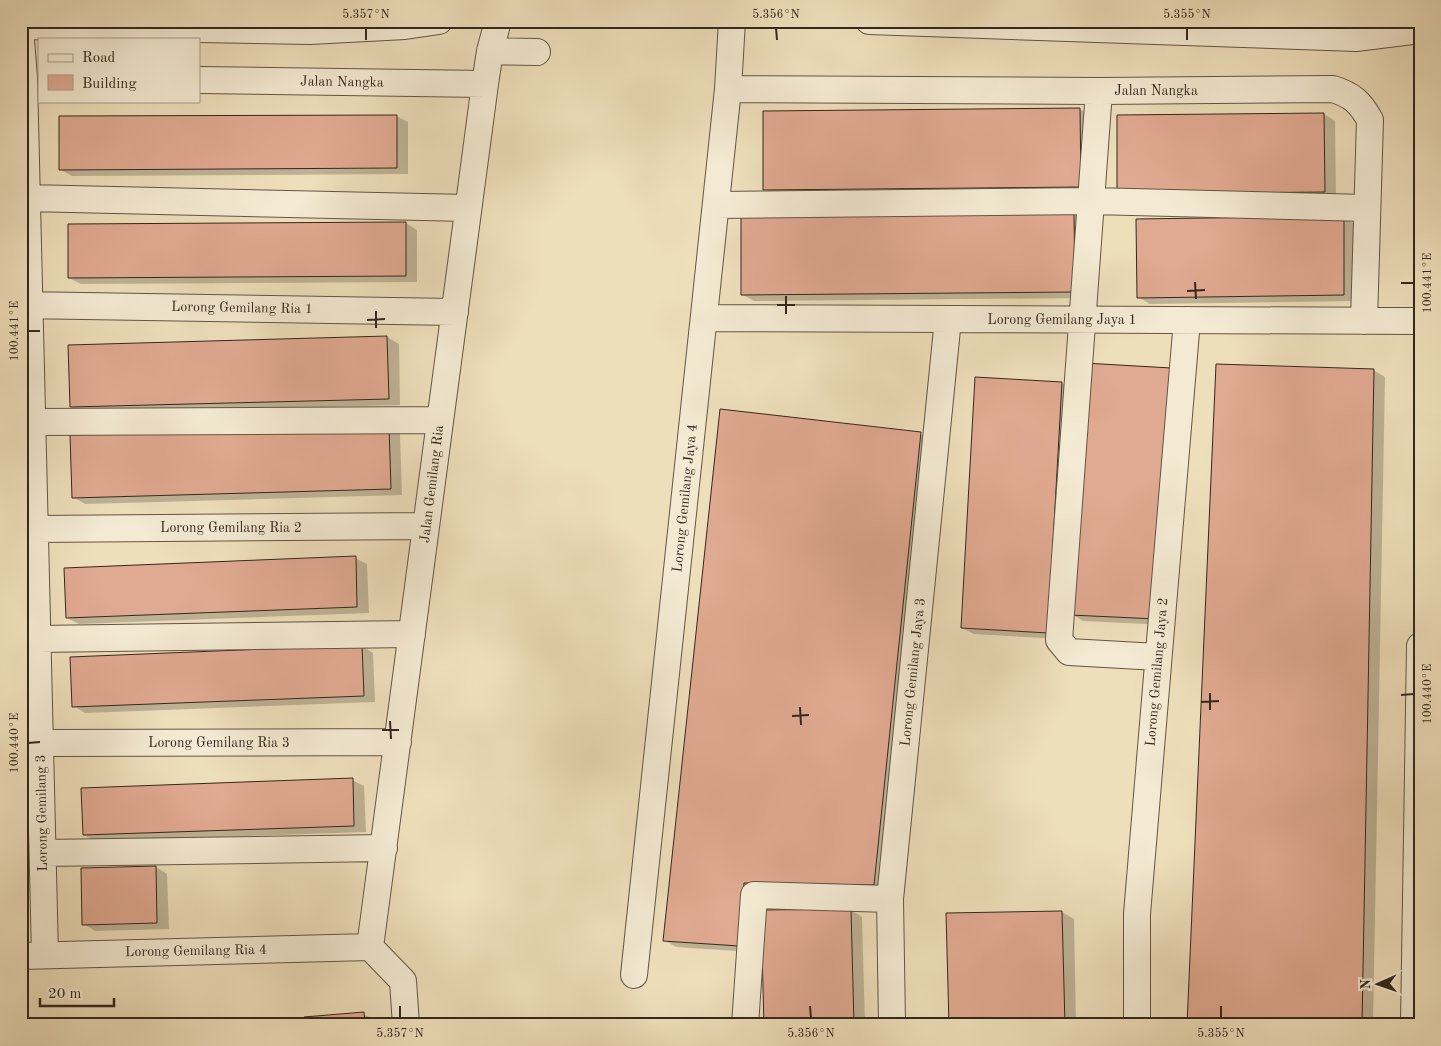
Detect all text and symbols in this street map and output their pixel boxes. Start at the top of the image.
text: 5.357°N [342,8,390,21]
text: 5.356°N [752,8,800,21]
text: 5.355°N [1163,8,1211,21]
legend [38,38,200,102]
text: Road [82,51,116,66]
street label: Jalan Nangka [300,74,384,90]
text: Building [82,77,137,92]
street label: Jalan Nangka [1114,84,1198,98]
text: 100.441°E [1422,253,1434,313]
street label: Lorong Gemilang Ria 1 [171,300,313,316]
text: 100.441°E [9,301,21,361]
street label: Lorong Gemilang Jaya 1 [987,313,1137,327]
street label: Lorong Gemilang Jaya 4 [670,423,700,573]
street label: Jalan Gemilang Ria [418,424,446,544]
street label: Lorong Gemilang Ria 2 [160,521,302,535]
street label: Lorong Gemilang Jaya 3 [898,597,928,747]
street label: Lorong Gemilang Jaya 2 [1144,597,1170,747]
text: 100.440°E [1422,664,1434,724]
text: 100.440°E [9,713,21,773]
street label: Lorong Gemilang Ria 3 [148,736,290,750]
street label: Lorong Gemilang 3 [34,754,50,872]
street label: Lorong Gemilang Ria 4 [125,943,267,959]
north arrow [1354,958,1404,1008]
scale bar [40,976,114,1008]
text: N [1359,979,1373,990]
text: 20 m [48,987,82,1002]
text: 5.357°N [376,1027,424,1040]
text: 5.356°N [787,1027,835,1040]
text: 5.355°N [1197,1027,1245,1040]

